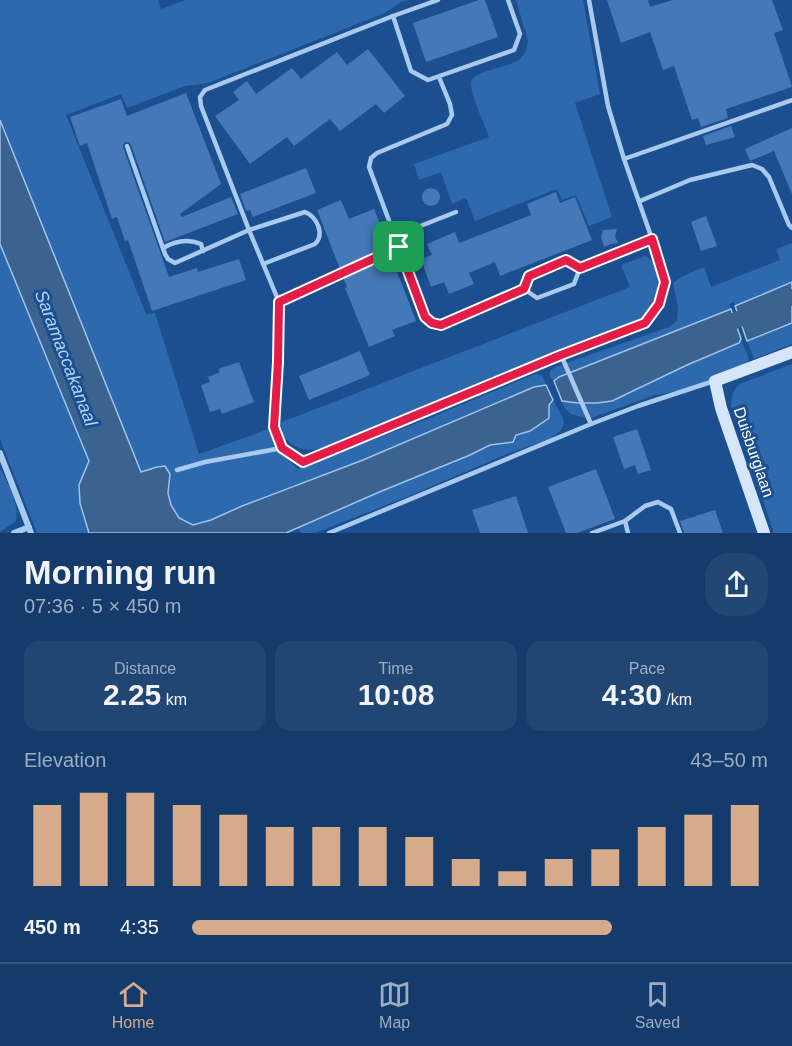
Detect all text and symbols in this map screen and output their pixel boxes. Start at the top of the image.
pin [373,221,424,272]
icon: arrive [382,230,415,263]
water label: Saramaccakanaal [31,287,102,430]
street label: Duisburglaan [731,405,777,499]
button: share [705,553,768,616]
text: Morning run [24,554,216,591]
text: 07:36 · 5 × 450 m [24,595,181,617]
text: Distance [114,660,176,677]
text: Time [379,660,413,677]
text: Pace [629,660,665,677]
text: 2.25 [103,678,161,711]
text: 10:08 [358,678,434,711]
text: 4:30 [602,678,662,711]
text: km [161,691,187,708]
text: /km [662,691,692,708]
text: Elevation [24,749,106,771]
text: 43–50 m [690,749,768,771]
text: 450 m [24,916,81,938]
text: 4:35 [120,916,159,938]
tab: Home [112,978,155,1032]
tab: Map [378,978,411,1032]
tab: Saved [635,978,680,1032]

